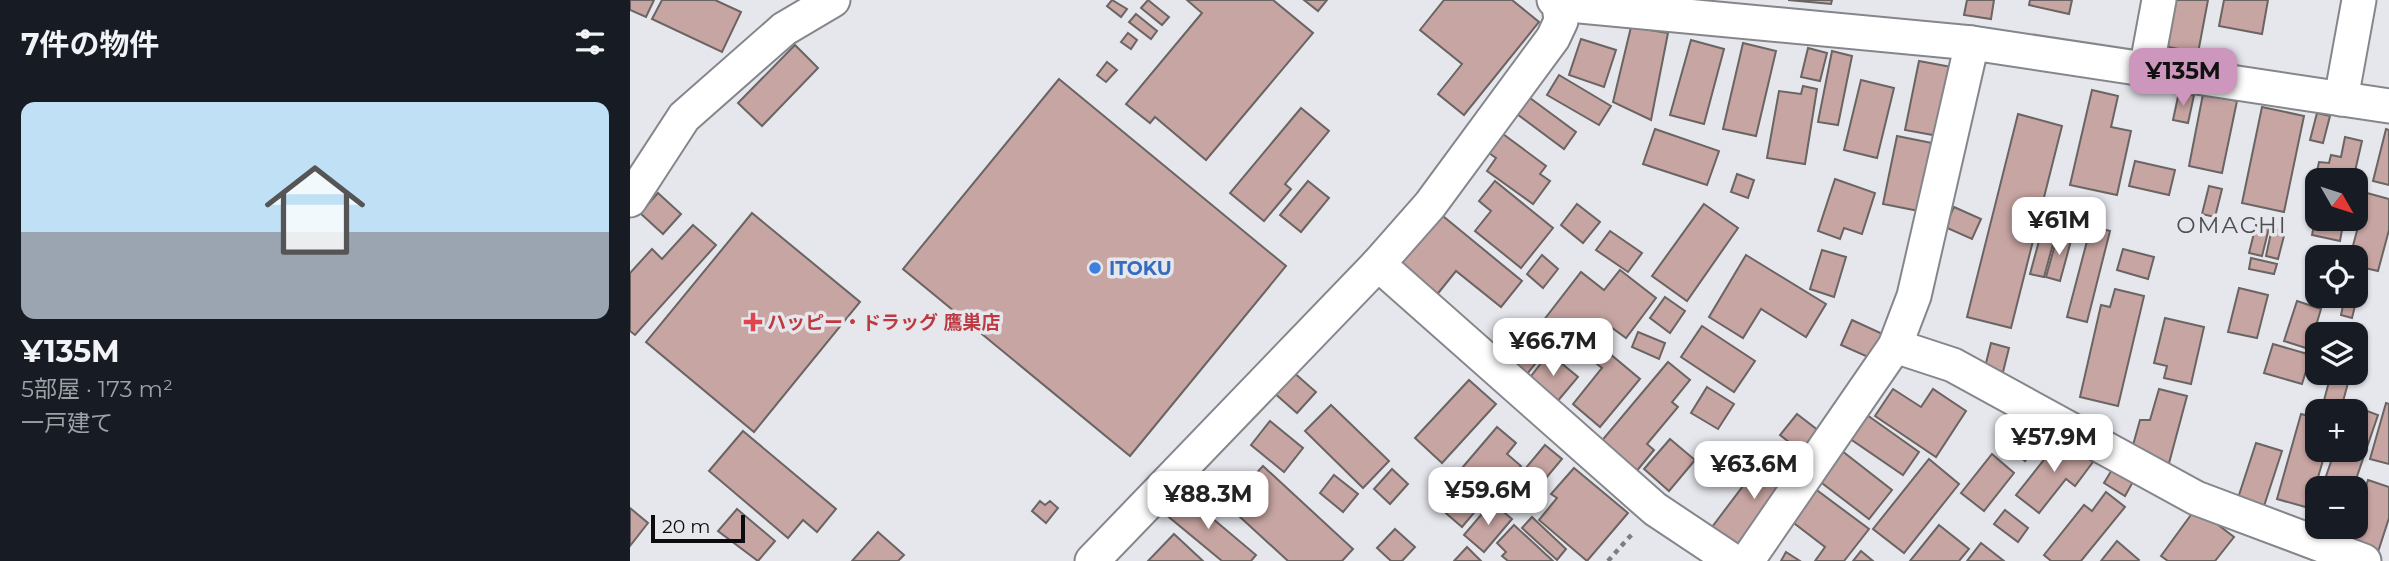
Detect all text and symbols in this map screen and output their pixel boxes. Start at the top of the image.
icon: filters [571,23,609,61]
text: 7件の物件 [21,26,160,63]
pin: ¥135M [2134,48,2232,108]
text: ¥135M [2145,57,2221,85]
icon: home [252,147,378,273]
north arrow [2305,168,2368,231]
map controls [2305,168,2368,539]
pin: ¥61M [2018,198,2100,257]
text: ¥61M [2028,206,2090,234]
district label: OMACHI [2176,211,2288,239]
button: locate [2305,245,2368,308]
place label: ITOKU [1109,257,1172,280]
marker: ITOKU [1087,260,1103,276]
place label: ハッピー・ドラッグ 鷹巣店 [767,311,1000,334]
marker: ハッピー・ドラッグ 鷹巣店 [745,314,761,330]
pin: ¥66.7M [1496,318,1610,378]
button: layers [2305,322,2368,385]
text: ¥66.7M [1509,327,1597,355]
text: ¥135M [21,333,120,370]
text: 5部屋 · 173 m² [21,375,173,403]
button: + [2305,399,2368,462]
text: 一戸建て [21,409,113,437]
pin: ¥57.9M [1997,414,2111,474]
text: ¥57.9M [2011,423,2097,451]
pin: ¥63.6M [1697,442,1811,501]
text: ¥63.6M [1710,450,1798,478]
pin: ¥59.6M [1431,468,1545,527]
pin: ¥88.3M [1151,472,1265,531]
text: ¥59.6M [1444,476,1532,504]
button: − [2305,476,2368,539]
text: ¥88.3M [1163,480,1253,508]
scale bar [651,512,746,544]
text: 20 m [662,515,710,538]

